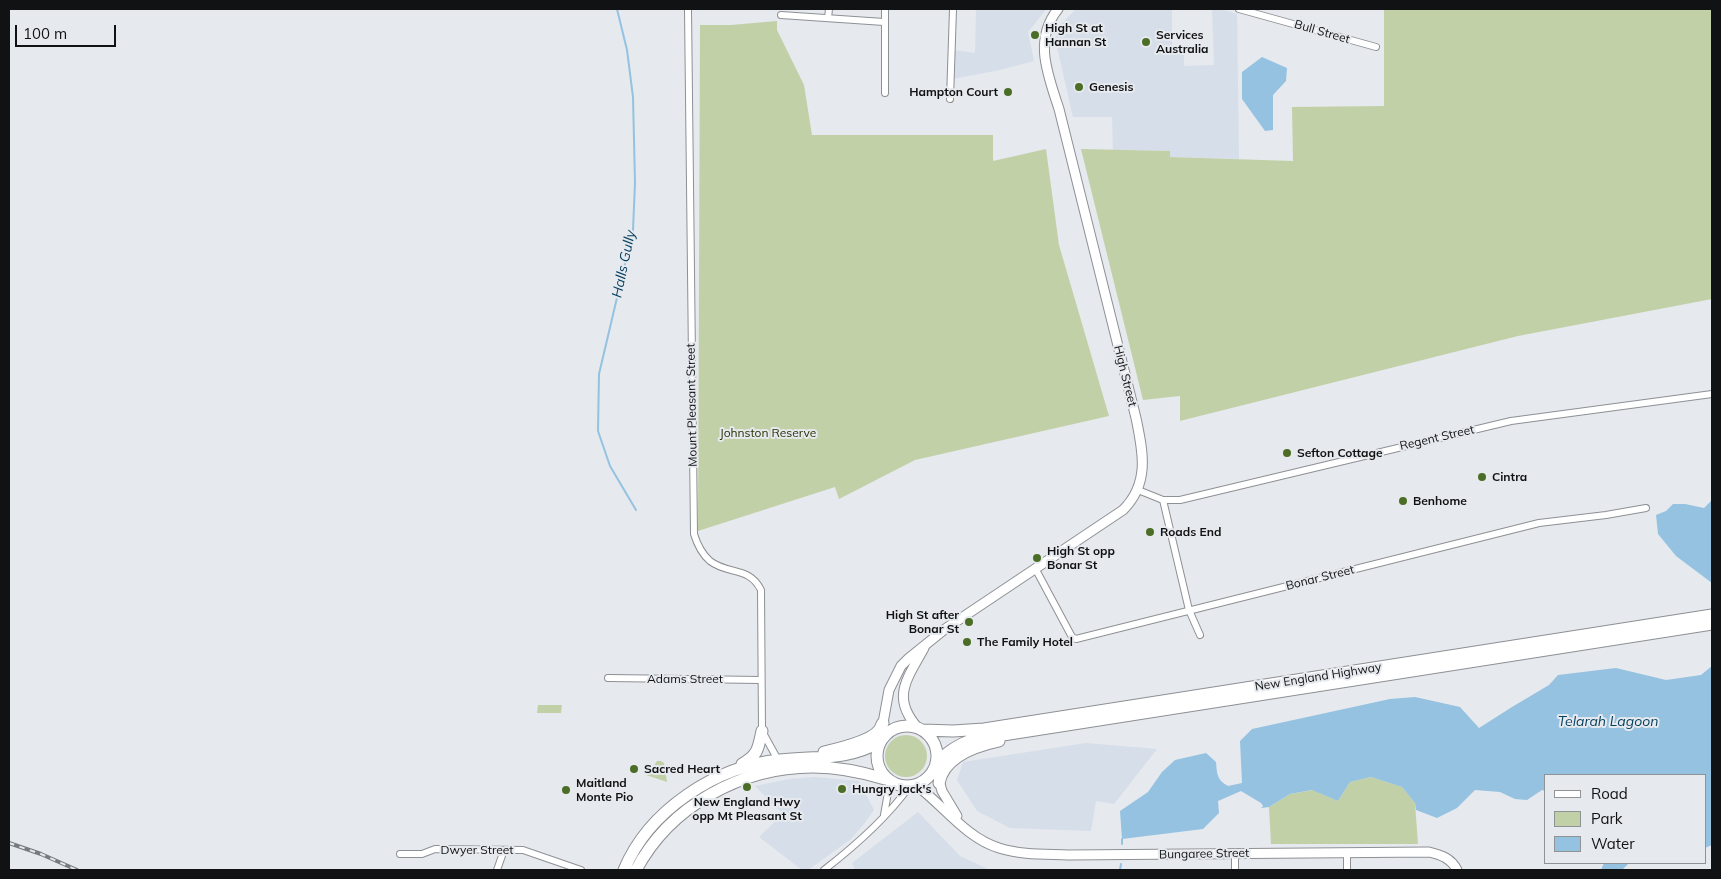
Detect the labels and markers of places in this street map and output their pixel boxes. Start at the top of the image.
place label: High St at Hannan St [1045,21,1106,49]
place label: Services Australia [1156,28,1208,56]
marker: High St at Hannan St [1029,29,1041,41]
marker: Services Australia [1140,36,1152,48]
place label: Genesis [1089,80,1133,94]
marker: Genesis [1073,81,1085,93]
place label: Hampton Court [909,85,998,99]
marker: Hampton Court [1002,86,1014,98]
place label: Sefton Cottage [1297,446,1383,460]
marker: Sefton Cottage [1281,447,1293,459]
place label: Cintra [1492,470,1527,484]
marker: Cintra [1476,471,1488,483]
place label: Benhome [1413,494,1467,508]
marker: Benhome [1397,495,1409,507]
place label: Roads End [1160,525,1221,539]
marker: Roads End [1144,526,1156,538]
place label: High St opp Bonar St [1047,544,1115,572]
marker: High St opp Bonar St [1031,552,1043,564]
place label: High St after Bonar St [886,608,959,636]
marker: High St after Bonar St [963,616,975,628]
place label: The Family Hotel [977,635,1073,649]
marker: The Family Hotel [961,636,973,648]
place label: Sacred Heart [644,762,720,776]
marker: Sacred Heart [628,763,640,775]
place label: Maitland Monte Pio [576,776,633,804]
marker: New England Hwy opp Mt Pleasant St [741,781,753,793]
place label: Hungry Jack's [852,782,931,796]
marker: Hungry Jack's [836,783,848,795]
marker: Maitland Monte Pio [560,784,572,796]
place label: New England Hwy opp Mt Pleasant St [692,795,802,823]

